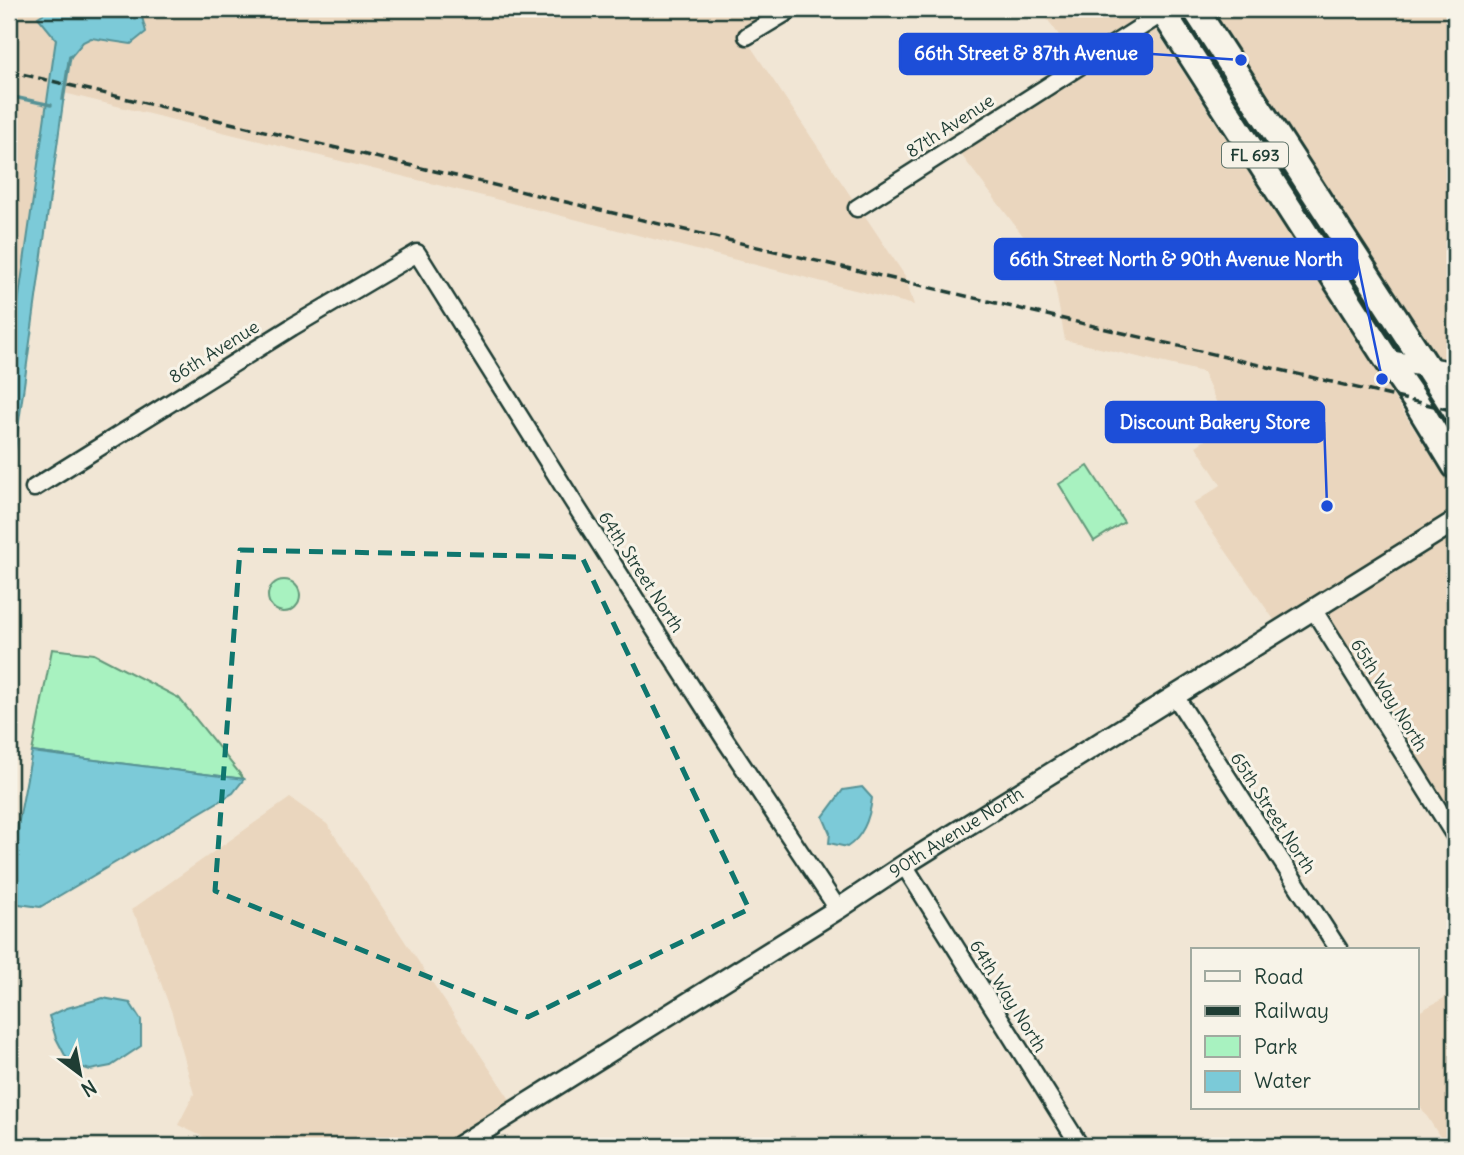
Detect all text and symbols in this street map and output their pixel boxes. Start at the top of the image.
callout: 66th Street & 87th Avenue [900,34,1152,74]
text: 66th Street & 87th Avenue [914,41,1138,65]
street label: 87th Avenue [901,89,998,163]
road number: FL 693 [1222,142,1288,168]
callout: 66th Street North & 90th Avenue North [995,239,1357,279]
text: 66th Street North & 90th Avenue North [1009,247,1343,271]
street label: 86th Avenue [164,315,263,388]
callout: Discount Bakery Store [1106,402,1324,442]
text: Discount Bakery Store [1120,410,1310,434]
street label: 64th Street North [594,507,689,637]
street label: 65th Way North [1346,634,1433,755]
street label: 65th Street North [1226,748,1321,878]
street label: 90th Avenue North [885,781,1027,883]
street label: 64th Way North [965,935,1052,1056]
legend [1191,948,1418,1110]
text: Road [1254,963,1303,990]
text: Railway [1254,997,1329,1024]
text: Park [1254,1033,1297,1060]
north arrow [46,1040,116,1110]
text: Water [1254,1067,1312,1094]
text: N [77,1075,101,1102]

